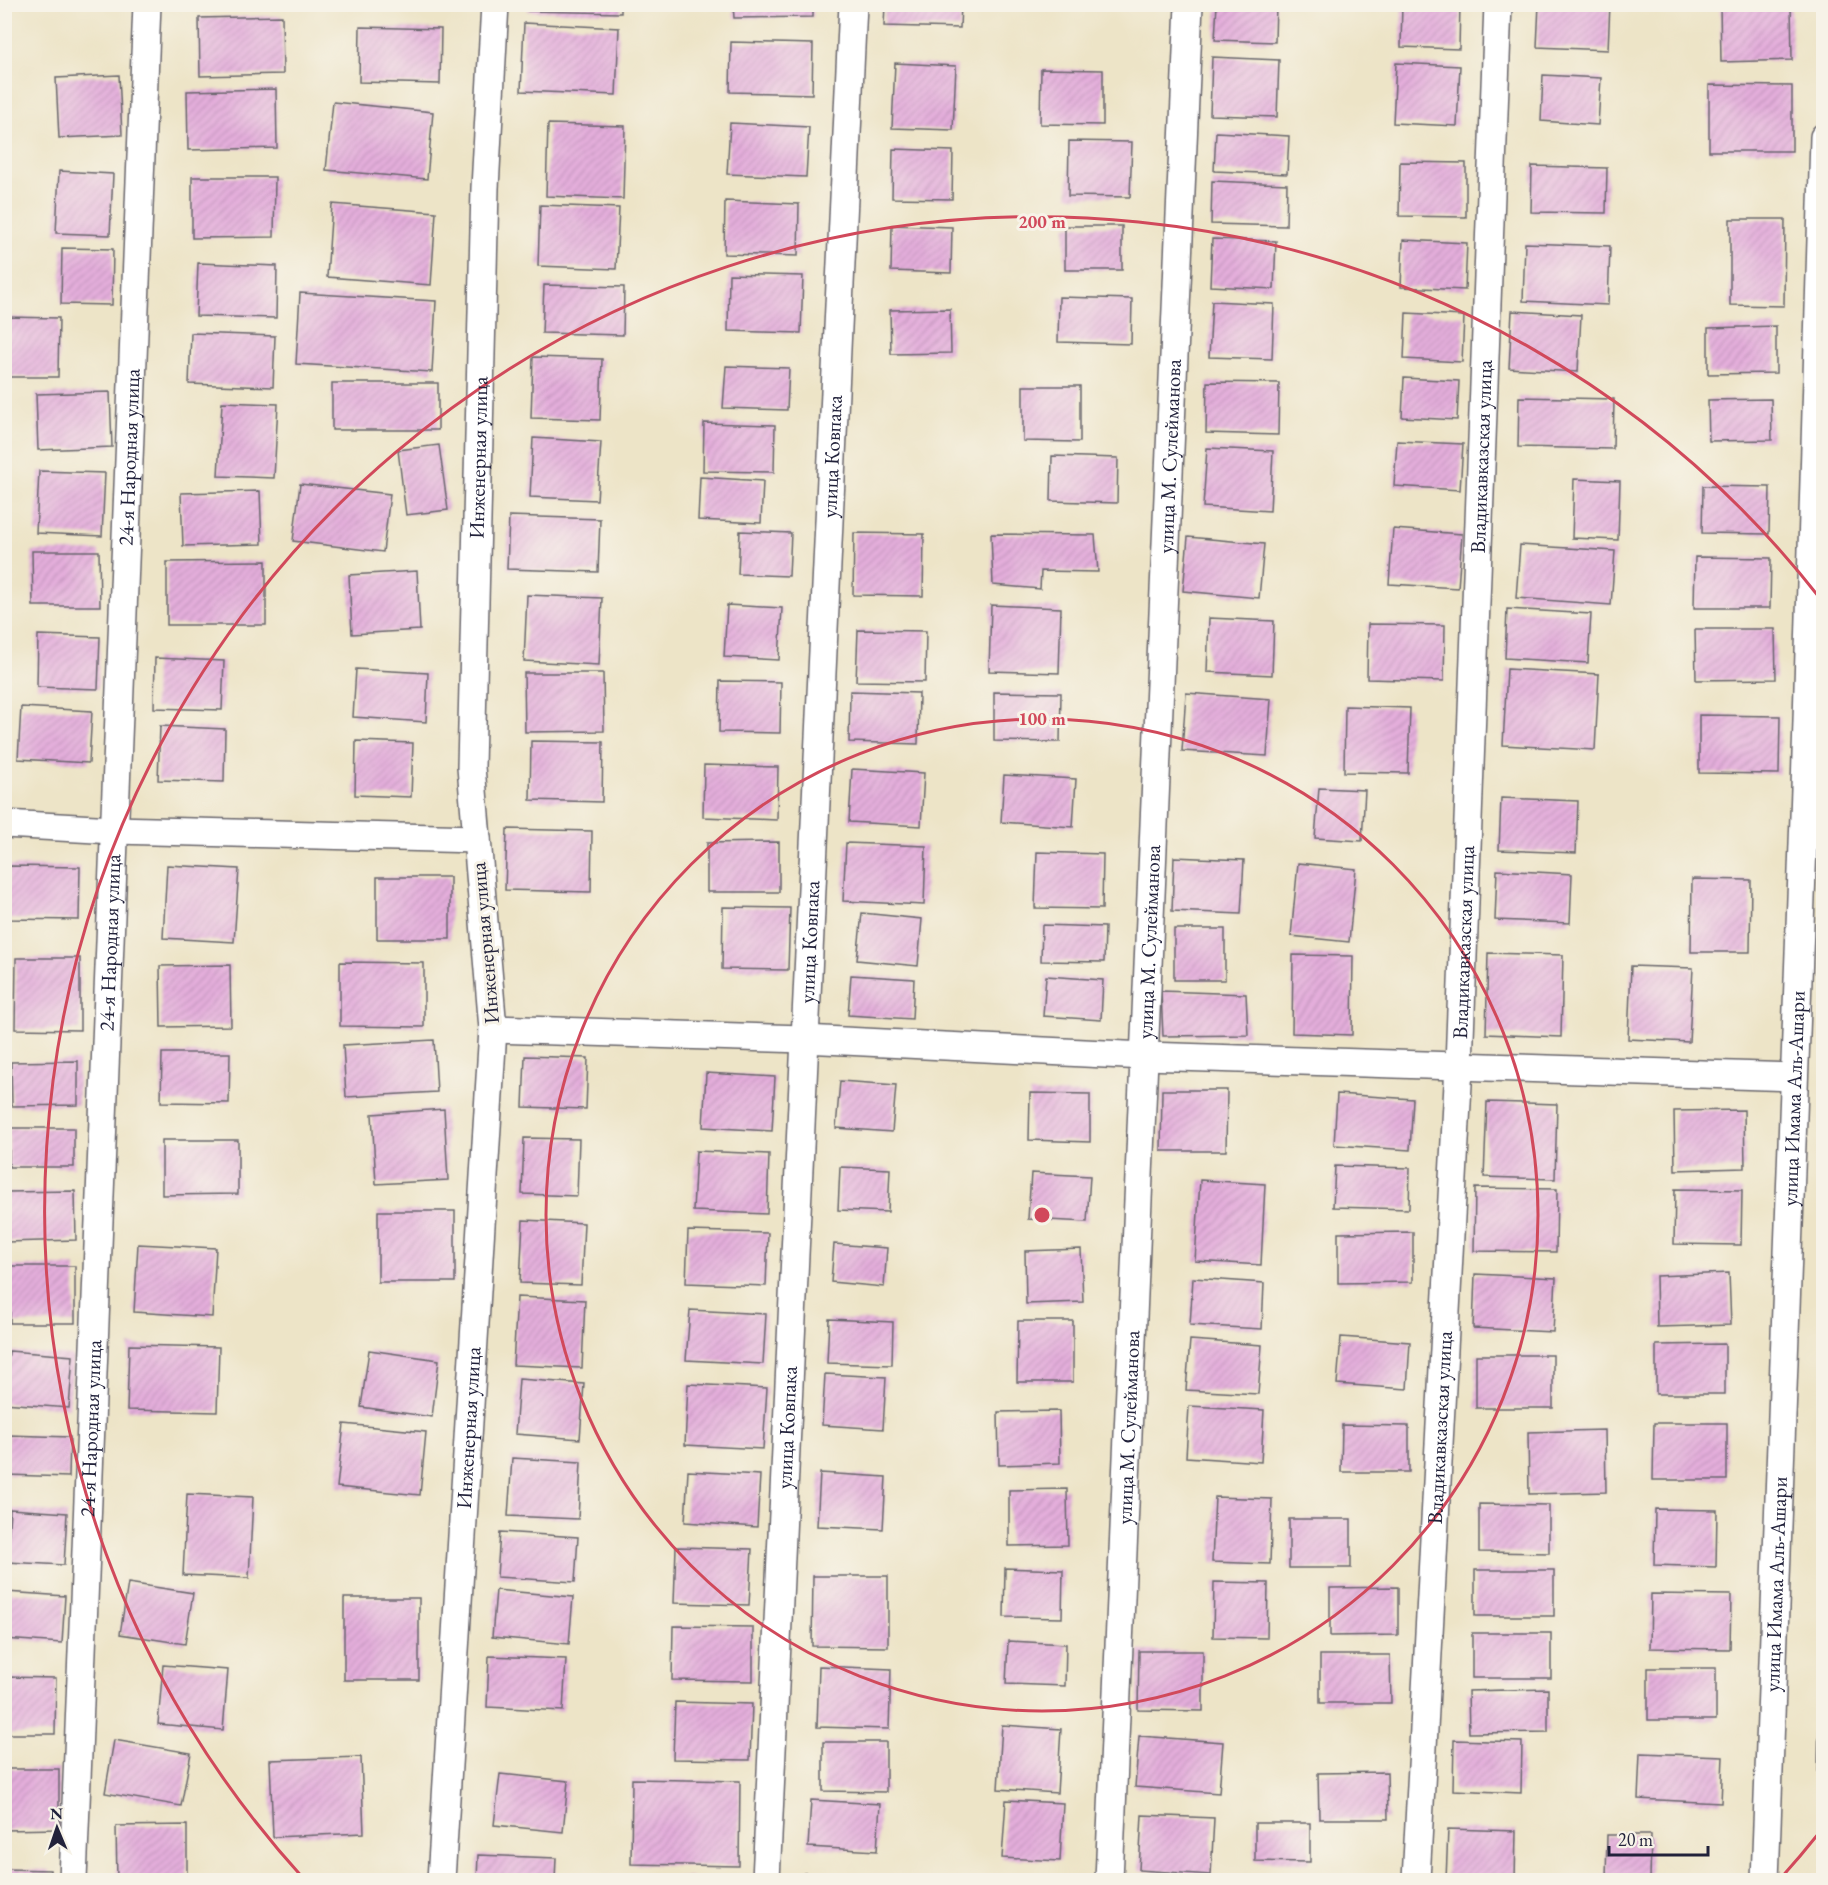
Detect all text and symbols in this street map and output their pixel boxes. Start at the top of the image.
text: 200 m [1018,210,1066,233]
street label: улица М. Сулейманова [1152,358,1187,554]
street label: Владикавказская улица [1464,359,1498,554]
street label: 24-я Народная улица [112,367,146,546]
street label: Инженерная улица [463,375,493,539]
street label: улица Ковпака [815,394,848,519]
text: 100 m [1018,707,1066,730]
street label: улица М. Сулейманова [1131,844,1166,1040]
street label: Владикавказская улица [1446,844,1480,1039]
street label: 24-я Народная улица [92,853,126,1032]
street label: Инженерная улица [464,860,505,1025]
street label: улица Ковпака [793,879,825,1004]
street label: улица Имама Аль-Ашари [1776,990,1811,1207]
centre of rings [1032,1205,1052,1225]
street label: улица М. Сулейманова [1110,1329,1145,1525]
street label: Владикавказская улица [1421,1330,1458,1525]
street label: 24-я Народная улица [73,1339,107,1517]
street label: Инженерная улица [450,1345,487,1510]
street label: улица Ковпака [770,1365,803,1490]
street label: улица Имама Аль-Ашари [1758,1476,1793,1692]
north arrow [27,1798,87,1858]
text: N [50,1803,63,1824]
scale bar [1609,1819,1708,1857]
text: 20 m [1618,1828,1653,1851]

